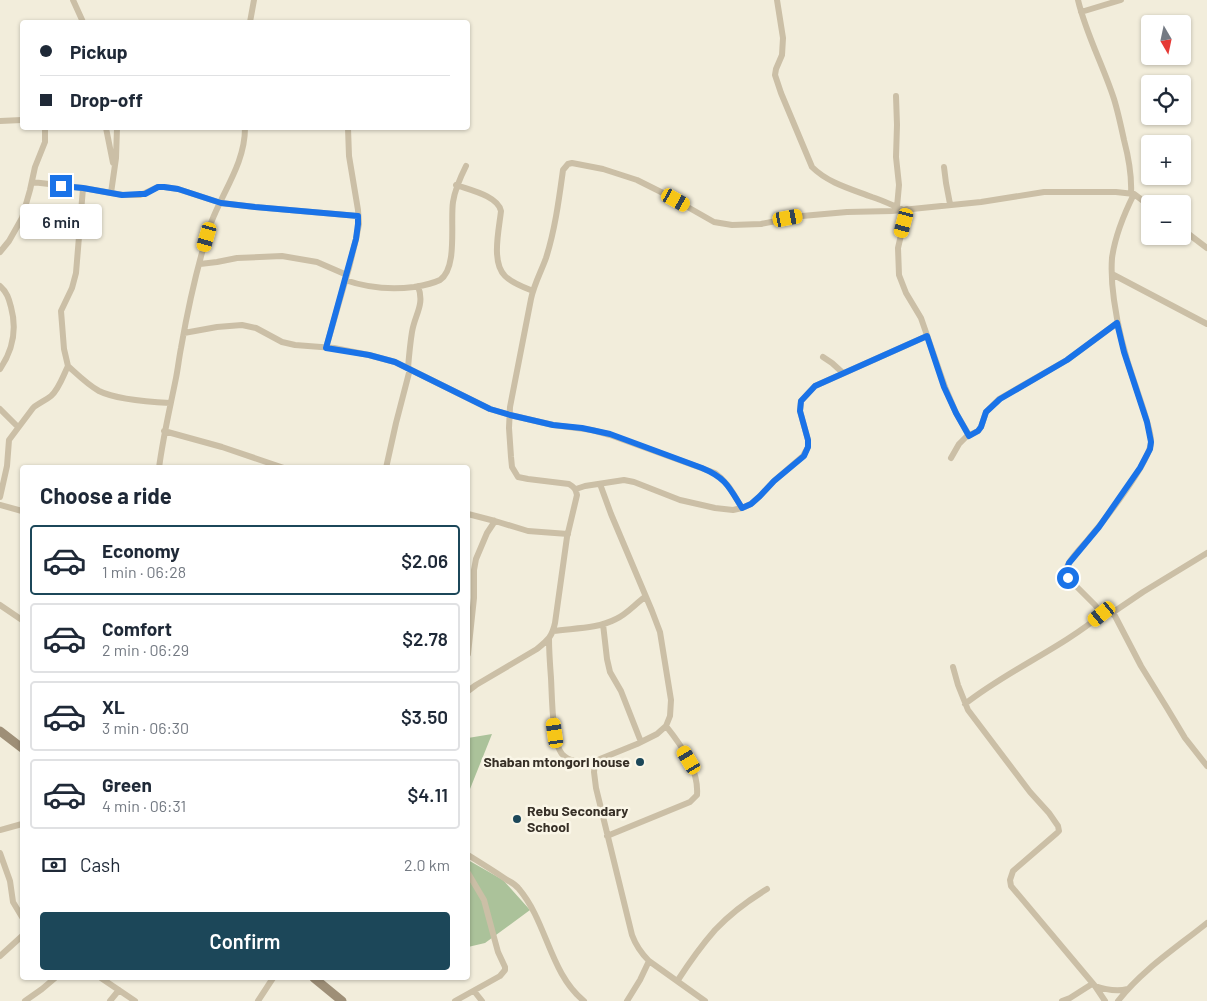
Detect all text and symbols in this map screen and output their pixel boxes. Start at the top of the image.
north arrow [1141,15,1191,65]
map controls [1141,15,1191,245]
text: Pickup [70,40,128,63]
button: locate [1141,75,1191,125]
text: Drop-off [70,88,143,111]
button: + [1141,135,1191,185]
route end [50,175,72,197]
car [659,186,692,214]
button: − [1141,195,1191,245]
callout: 6 min [20,204,102,238]
car [892,207,915,239]
car [771,208,804,228]
text: 6 min [42,212,80,231]
car [195,221,218,253]
text: Choose a ride [40,482,172,508]
icon: car [42,538,87,583]
text: Economy [102,539,180,562]
text: $2.06 [401,549,448,572]
text: 1 min · 06:28 [102,562,186,581]
route start [1057,567,1079,589]
car [1085,599,1118,629]
icon: car [42,616,87,661]
text: Comfort [102,617,172,640]
text: $2.78 [402,627,448,650]
text: 2 min · 06:29 [102,640,189,659]
icon: car [42,694,87,739]
text: XL [102,695,125,718]
text: $3.50 [401,705,448,728]
car [545,717,564,749]
text: 3 min · 06:30 [102,718,189,737]
car [674,743,703,777]
place label: Shaban mtongori house [483,753,630,770]
marker: Shaban mtongori house [634,756,646,768]
icon: car [42,772,87,817]
text: Green [102,773,152,796]
text: $4.11 [407,783,448,806]
text: 4 min · 06:31 [102,796,186,815]
place label: Rebu Secondary School [527,802,628,835]
marker: Rebu Secondary School [511,813,523,825]
icon: cash [40,851,68,879]
text: Cash [80,853,121,876]
text: 2.0 km [404,855,450,874]
button: Confirm [40,912,450,970]

